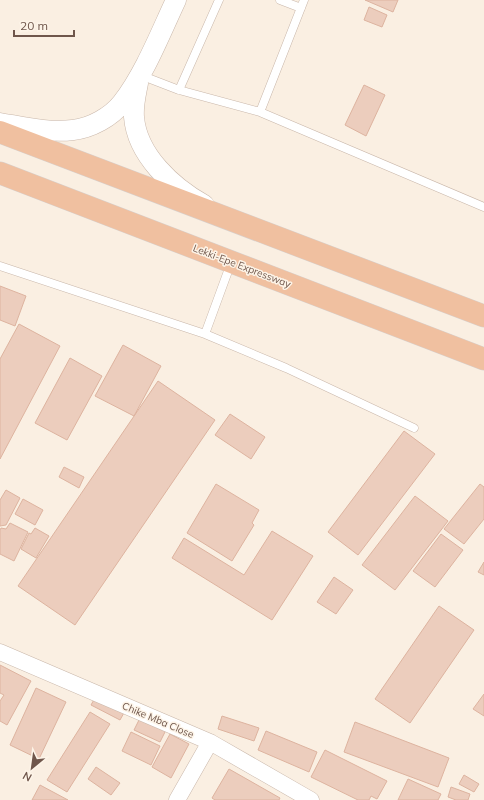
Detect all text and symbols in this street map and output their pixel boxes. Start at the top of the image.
scale bar [14,12,74,38]
text: 20 m [20,18,48,33]
street label: Lekki-Epe Expressway [191,241,293,291]
street label: Chike Mba Close [120,699,196,741]
north arrow [12,748,52,788]
text: N [20,769,34,785]

